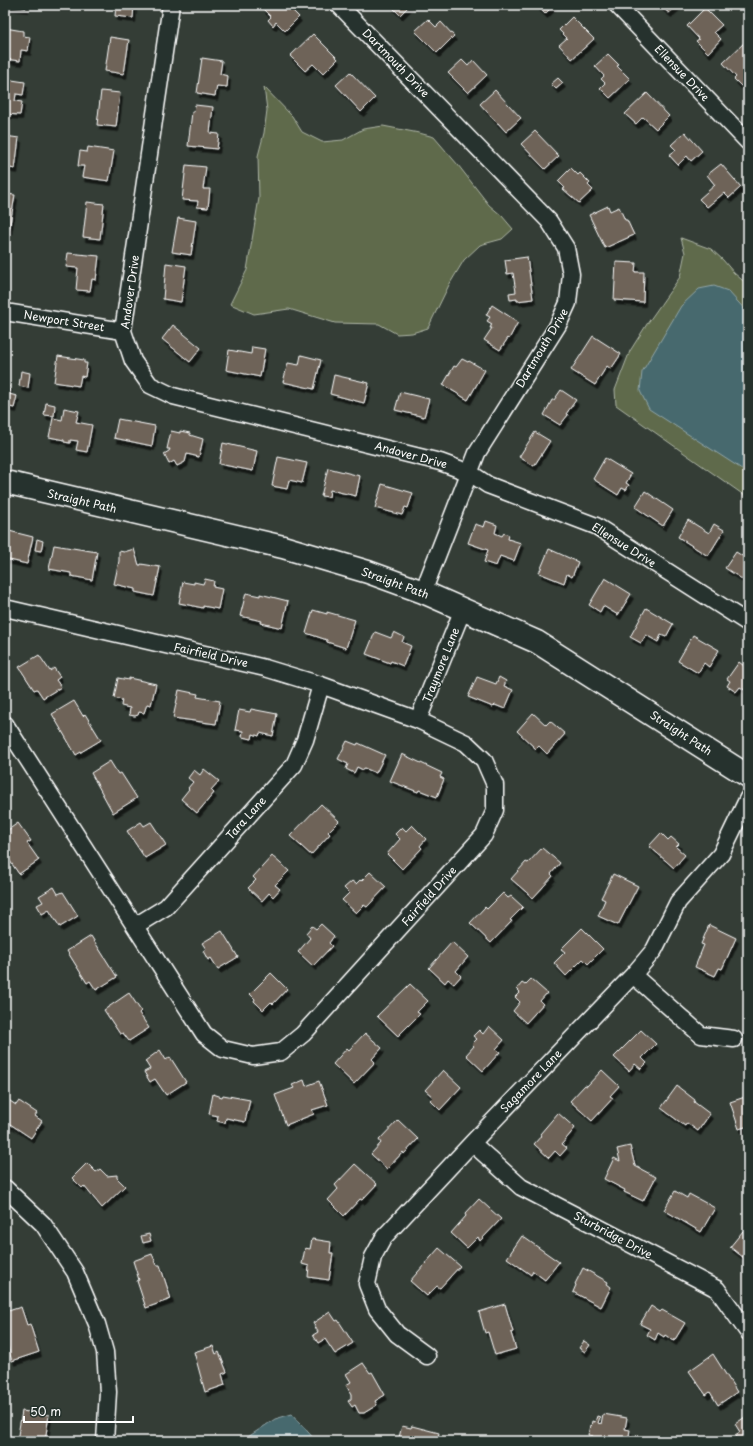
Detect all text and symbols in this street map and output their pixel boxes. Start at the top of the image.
street label: Dartmouth Drive [359,24,434,101]
street label: Ellensue Drive [651,41,714,105]
street label: Andover Drive [116,254,143,330]
street label: Dartmouth Drive [511,305,572,391]
street label: Newport Street [22,306,106,335]
street label: Andover Drive [373,437,449,472]
street label: Straight Path [46,484,119,517]
street label: Ellensue Drive [589,518,660,571]
street label: Straight Path [359,562,431,603]
street label: Traymore Lane [418,625,463,705]
street label: Fairfield Drive [172,638,250,671]
street label: Straight Path [647,706,716,759]
street label: Tara Lane [222,792,270,843]
street label: Fairfield Drive [397,862,460,929]
street label: Sagamore Lane [496,1045,565,1116]
street label: Sturbridge Drive [571,1207,656,1262]
scale bar [24,1398,133,1424]
text: 50 m [30,1402,61,1420]

